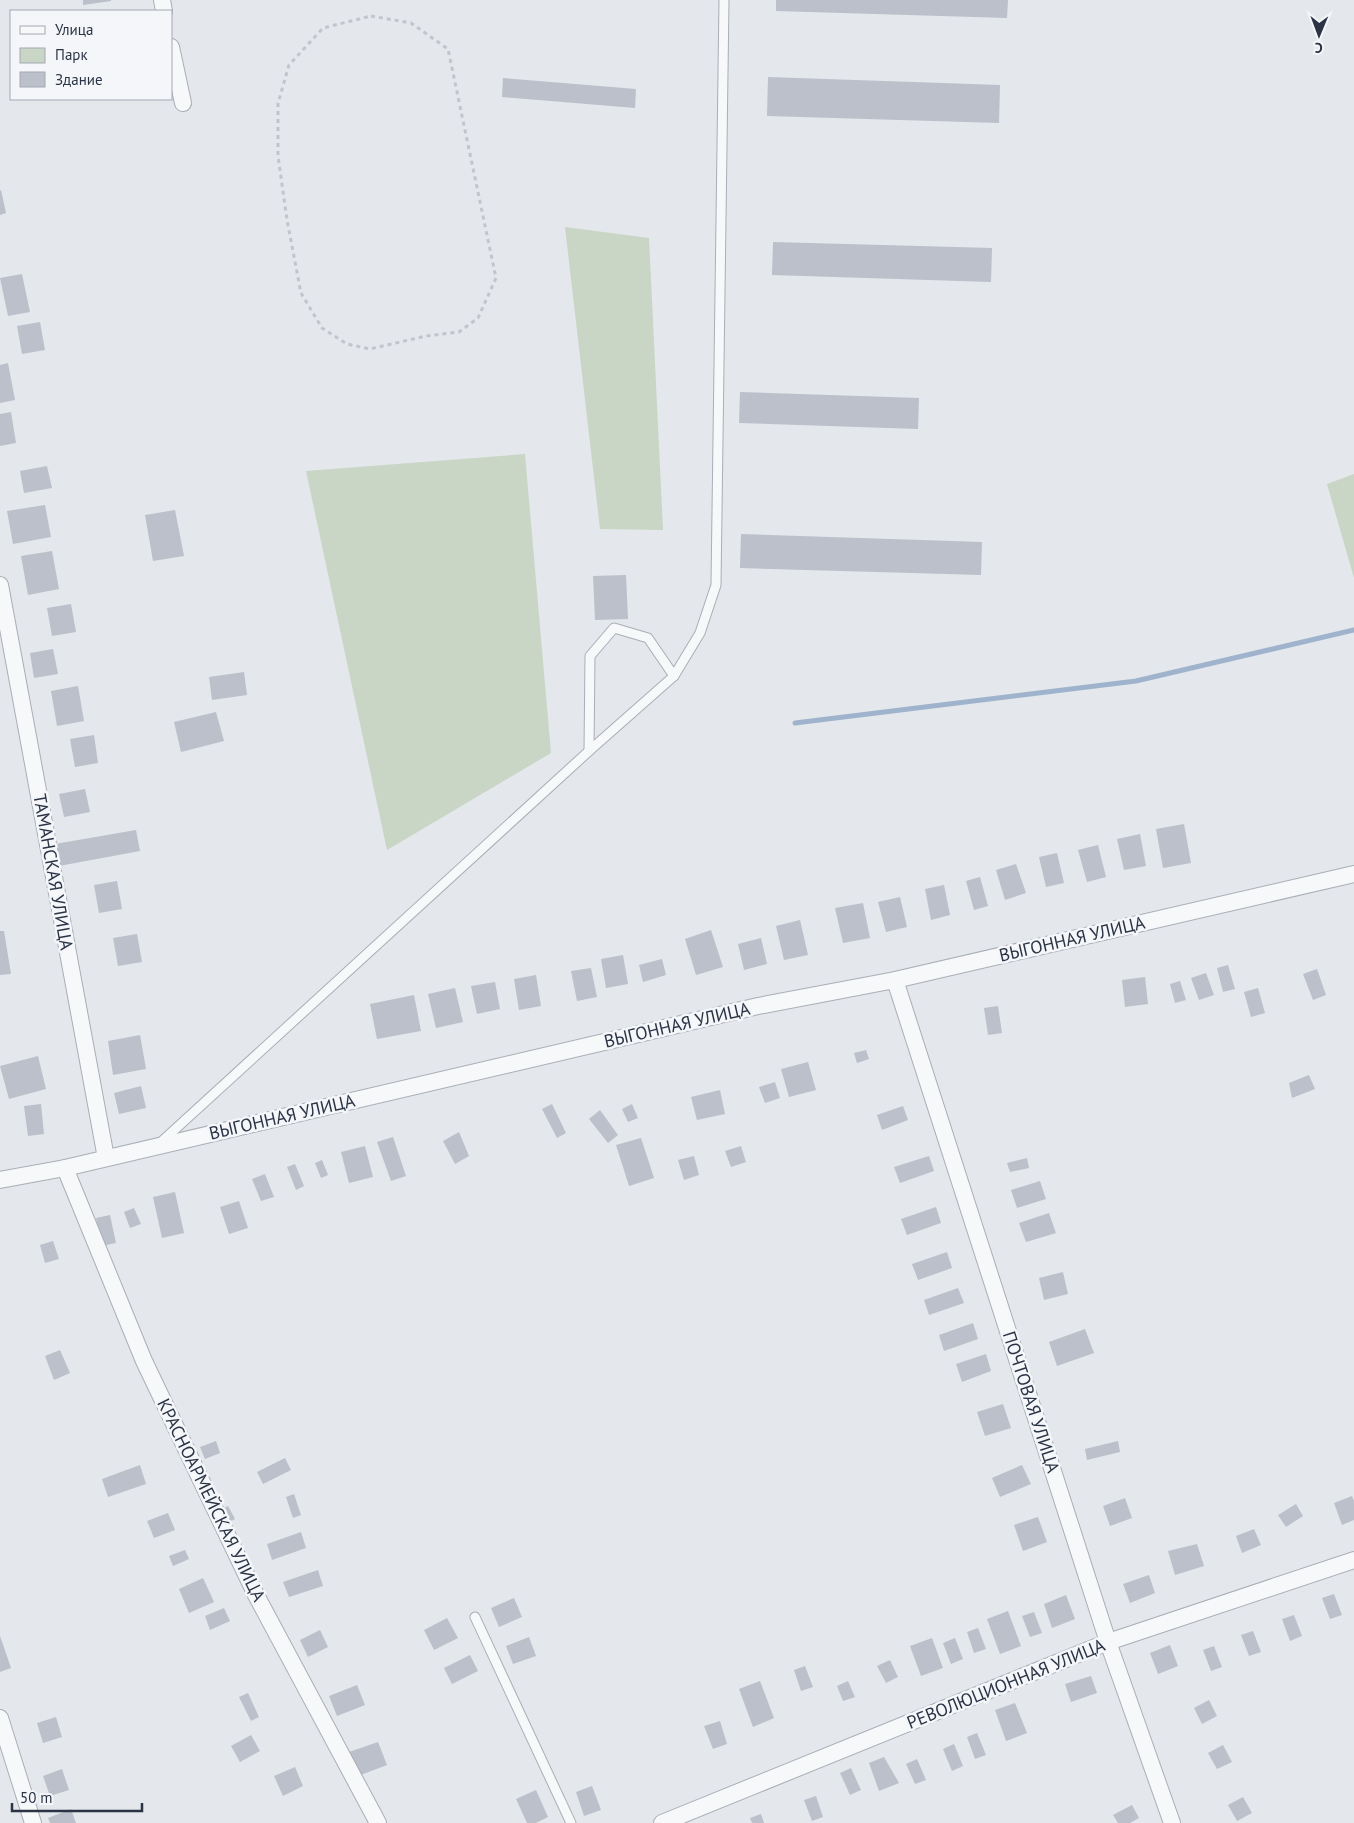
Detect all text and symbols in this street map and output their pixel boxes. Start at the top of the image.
legend [10,10,172,100]
north arrow [1294,10,1344,60]
text: Улица [55,20,93,39]
text: С [1315,39,1323,57]
text: Парк [55,45,88,64]
text: Здание [55,70,103,89]
street label: ТАМАНСКАЯ УЛИЦА [28,792,79,952]
street label: ВЫГОННАЯ УЛИЦА [997,910,1148,967]
street label: ВЫГОННАЯ УЛИЦА [602,996,753,1053]
street label: ВЫГОННАЯ УЛИЦА [207,1088,358,1145]
street label: ПОЧТОВАЯ УЛИЦА [998,1328,1065,1476]
street label: КРАСНОАРМЕЙСКАЯ УЛИЦА [152,1394,271,1605]
street label: РЕВОЛЮЦИОННАЯ УЛИЦА [903,1633,1109,1734]
scale bar [12,1780,142,1812]
text: 50 m [20,1788,53,1807]

